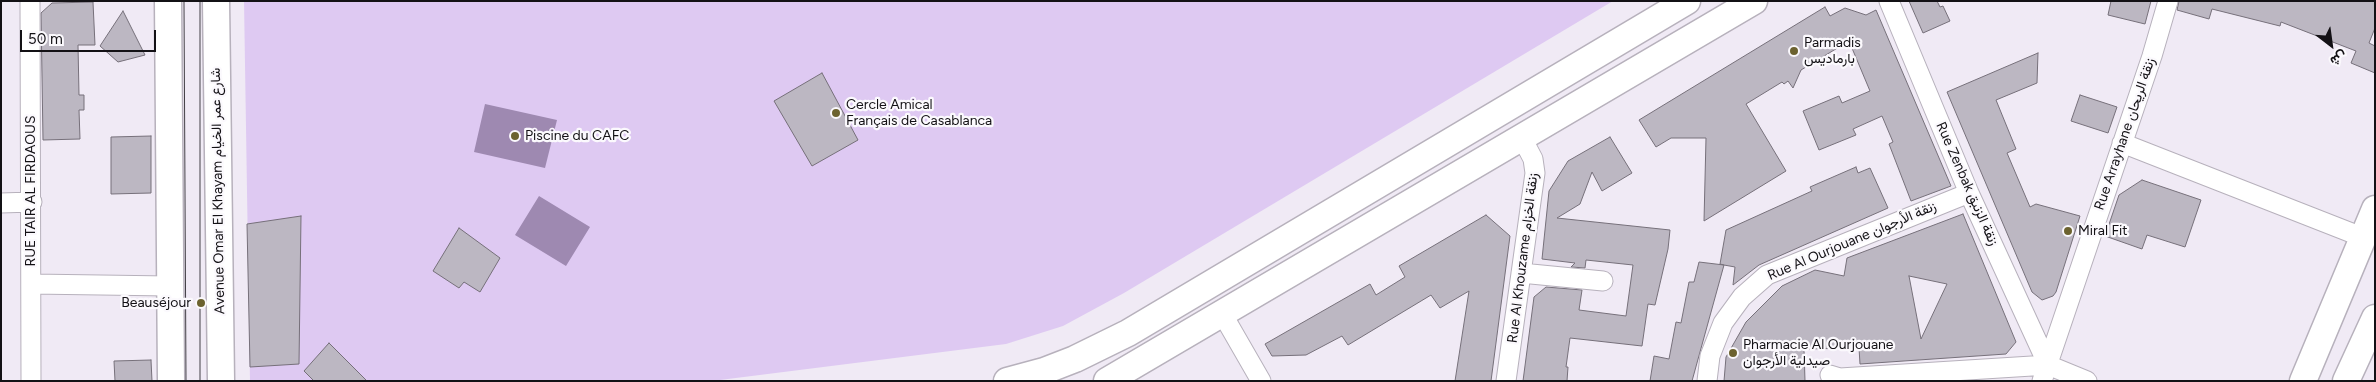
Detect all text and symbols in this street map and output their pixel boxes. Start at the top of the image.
scale bar [22,20,159,52]
north arrow [2306,20,2356,70]
text: 50 m [28,30,63,48]
place label: Parmadis بارماديس [1804,35,1861,68]
marker: Parmadis بارماديس [1788,45,1800,57]
text: ش [2327,47,2350,70]
street label: Rue Arrayhane زنقة الريحان [2091,56,2159,212]
street label: Avenue Omar El Khayam شارع عمر الخيام [207,68,229,314]
place label: Cercle Amical Français de Casablanca [846,97,992,130]
marker: Cercle Amical Français de Casablanca [830,107,842,119]
street label: RUE TAIR AL FIRDAOUS [23,115,39,267]
street label: Rue Zenbak زنقة الزنبق [1932,120,2002,248]
place label: Piscine du CAFC [525,128,629,144]
marker: Piscine du CAFC [509,130,521,142]
street label: Rue Al Khouzame زنقة الخزام [1504,172,1542,344]
street label: Rue Al Ourjouane زنقة الأرجوان [1765,198,1939,284]
place label: Miral Fit [2078,223,2128,239]
marker: Miral Fit [2062,225,2074,237]
place label: Beauséjour [121,295,191,311]
marker: Beauséjour [195,297,207,309]
place label: Pharmacie Al Ourjouane صيدلية الأرجوان [1743,337,1893,370]
marker: Pharmacie Al Ourjouane صيدلية الأرجوان [1727,347,1739,359]

